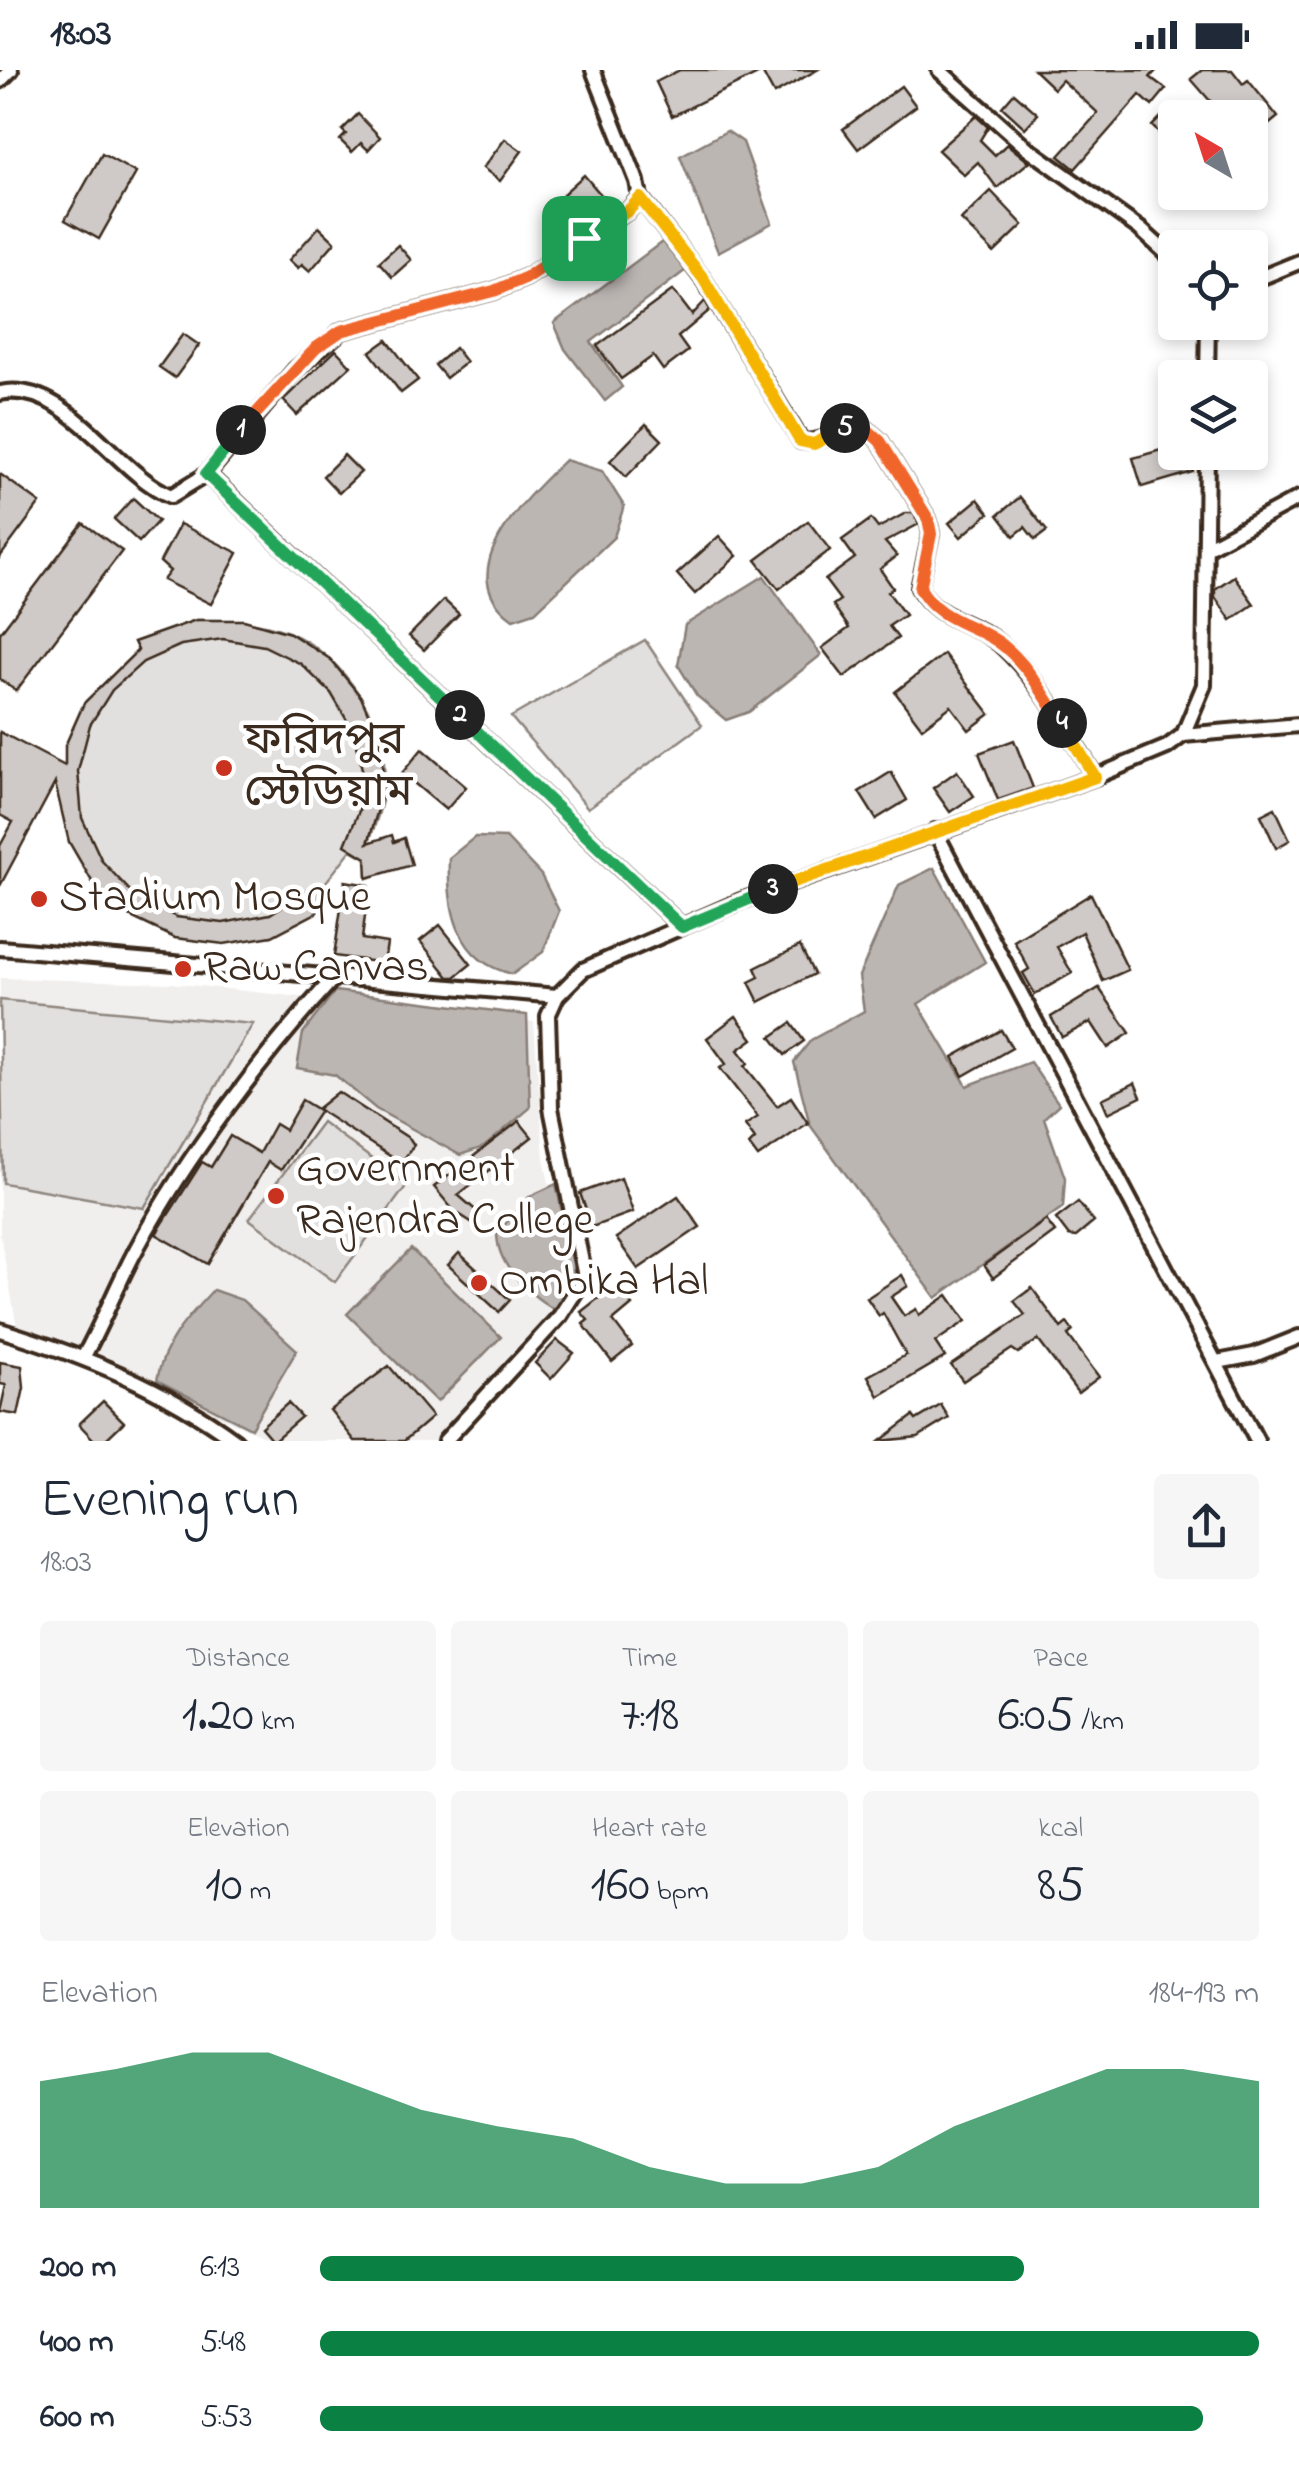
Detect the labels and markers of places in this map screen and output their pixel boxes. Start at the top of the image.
pin [542,196,627,281]
pin: 5 [820,403,870,453]
pin: 1 [216,405,266,455]
pin: 2 [435,690,485,740]
pin: 4 [1037,698,1087,748]
place label: ফরিদপুর স্টেডিয়াম [243,709,413,827]
marker: ফরিদপুর স্টেডিয়াম [213,757,235,779]
pin: 3 [748,864,798,914]
place label: Stadium Mosque [59,866,371,932]
marker: Stadium Mosque [28,888,50,910]
place label: Raw Canvas [203,936,429,1002]
marker: Raw Canvas [172,958,194,980]
place label: Government Rajendra College [296,1137,595,1256]
marker: Government Rajendra College [265,1185,287,1207]
place label: Ombika Hal [499,1250,709,1316]
marker: Ombika Hal [468,1272,490,1294]

